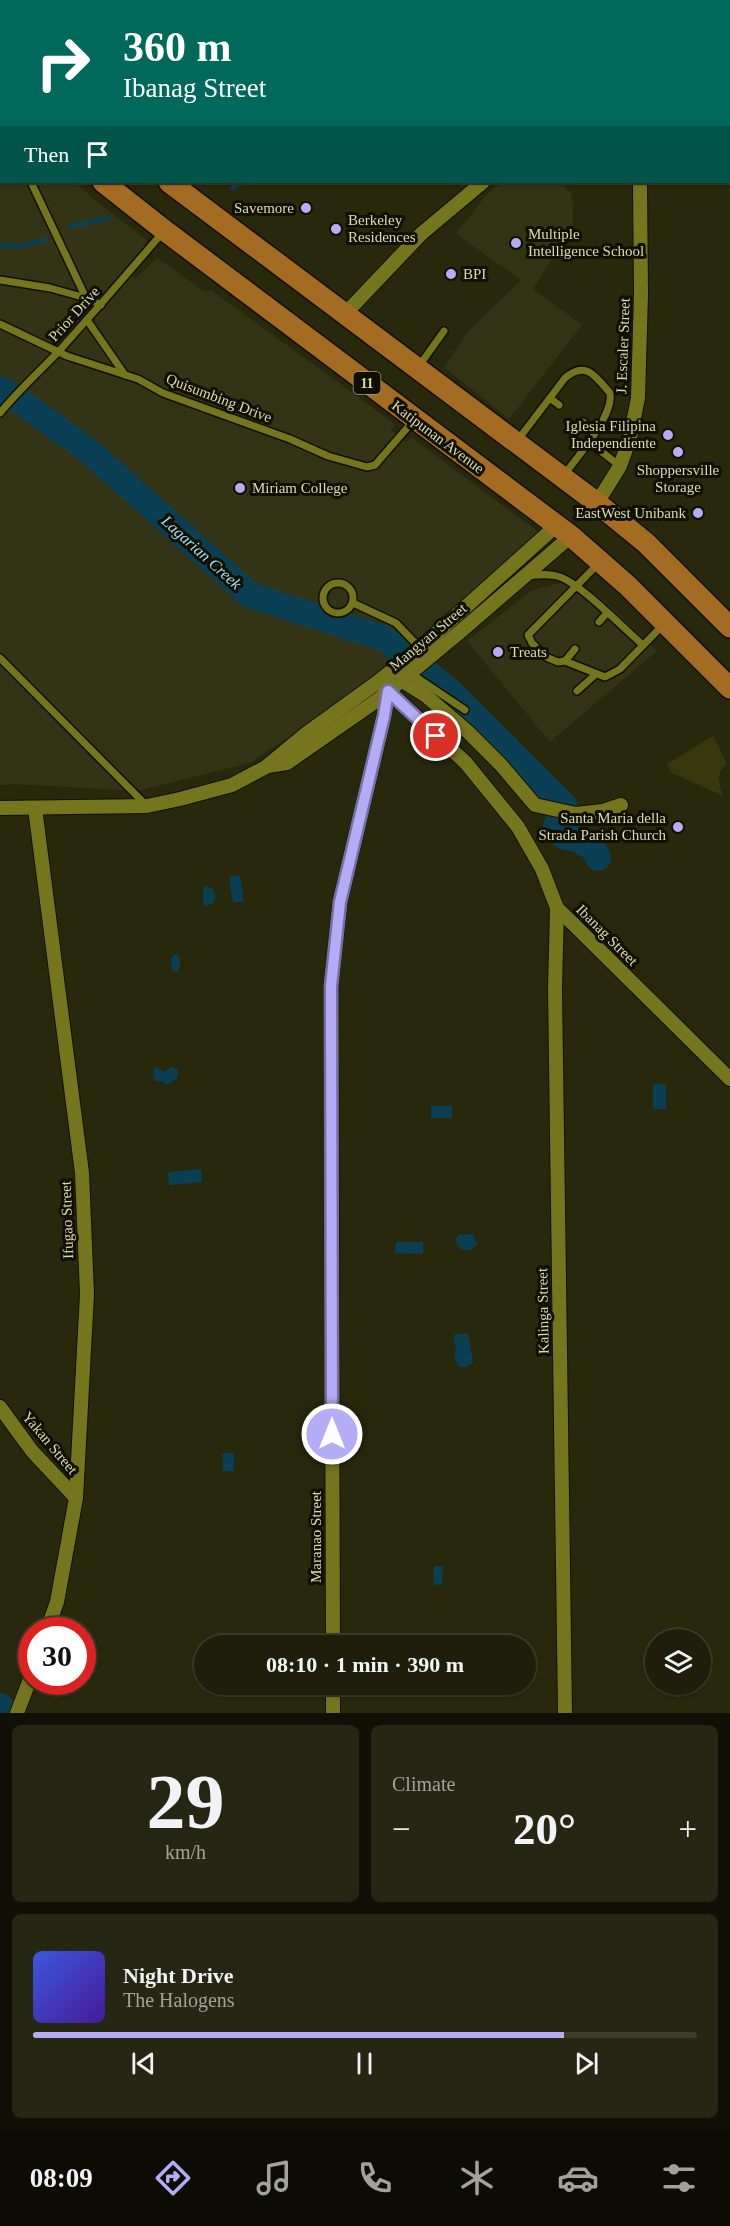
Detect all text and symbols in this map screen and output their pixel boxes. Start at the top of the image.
icon: right [24,24,102,102]
text: 360 m [123,24,232,70]
text: Ibanag Street [123,73,266,103]
icon: arrive [81,138,114,171]
text: Then [24,142,69,167]
place label: Savemore [234,200,294,216]
marker: Savemore [299,201,313,215]
place label: Berkeley Residences [348,212,416,245]
marker: Berkeley Residences [329,222,343,236]
place label: Multiple Intelligence School [528,226,644,259]
marker: Multiple Intelligence School [509,236,523,250]
place label: BPI [463,266,486,282]
marker: BPI [444,267,458,281]
street label: Prior Drive [45,283,103,345]
street label: J. Escaler Street [613,297,633,394]
street label: Quisumbing Drive [164,370,275,426]
road number: 11 [354,372,380,394]
street label: Katipunan Avenue [389,397,487,477]
place label: Iglesia Filipina Independiente [566,418,656,451]
marker: Iglesia Filipina Independiente [661,428,675,442]
marker: Shoppersville Storage [671,445,685,459]
place label: Shoppersville Storage [637,462,720,495]
place label: Miriam College [252,480,348,496]
marker: Miriam College [233,481,247,495]
place label: EastWest Unibank [575,505,686,521]
marker: EastWest Unibank [691,506,705,520]
water label: Lagarian Creek [157,512,246,594]
street label: Mangyan Street [386,600,470,674]
place label: Treats [510,644,547,660]
marker: Treats [491,645,505,659]
pin [410,710,461,761]
icon: arrive [419,719,452,752]
place label: Santa Maria della Strada Parish Church [539,810,666,843]
marker: Santa Maria della Strada Parish Church [671,820,685,834]
street label: Ibanag Street [573,901,641,969]
street label: Ifugao Street [58,1180,76,1259]
street label: Kalinga Street [534,1267,552,1354]
position arrow [300,1402,364,1466]
street label: Yakan Street [19,1409,81,1478]
street label: Maranao Street [308,1490,324,1583]
speed limit sign: 30 [18,1617,96,1695]
map controls [645,1629,711,1695]
button: layers [645,1629,711,1695]
text: 08:10 · 1 min · 390 m [266,1652,464,1677]
text: 29 [147,1758,225,1845]
text: Climate [392,1773,455,1795]
text: 20° [513,1804,576,1854]
text: − [392,1811,411,1847]
text: + [678,1811,697,1847]
text: km/h [165,1841,206,1863]
text: Night Drive [123,1963,234,1988]
text: The Halogens [123,1989,235,2011]
icon: previous [127,2047,160,2080]
icon: pause [348,2047,381,2080]
icon: next [570,2047,603,2080]
icon: directions [152,2157,194,2199]
icon: music [253,2157,295,2199]
icon: phone [354,2157,396,2199]
icon: climate [456,2157,498,2199]
icon: car [557,2157,599,2199]
icon: filters [658,2157,700,2199]
text: 08:09 [30,2163,93,2193]

